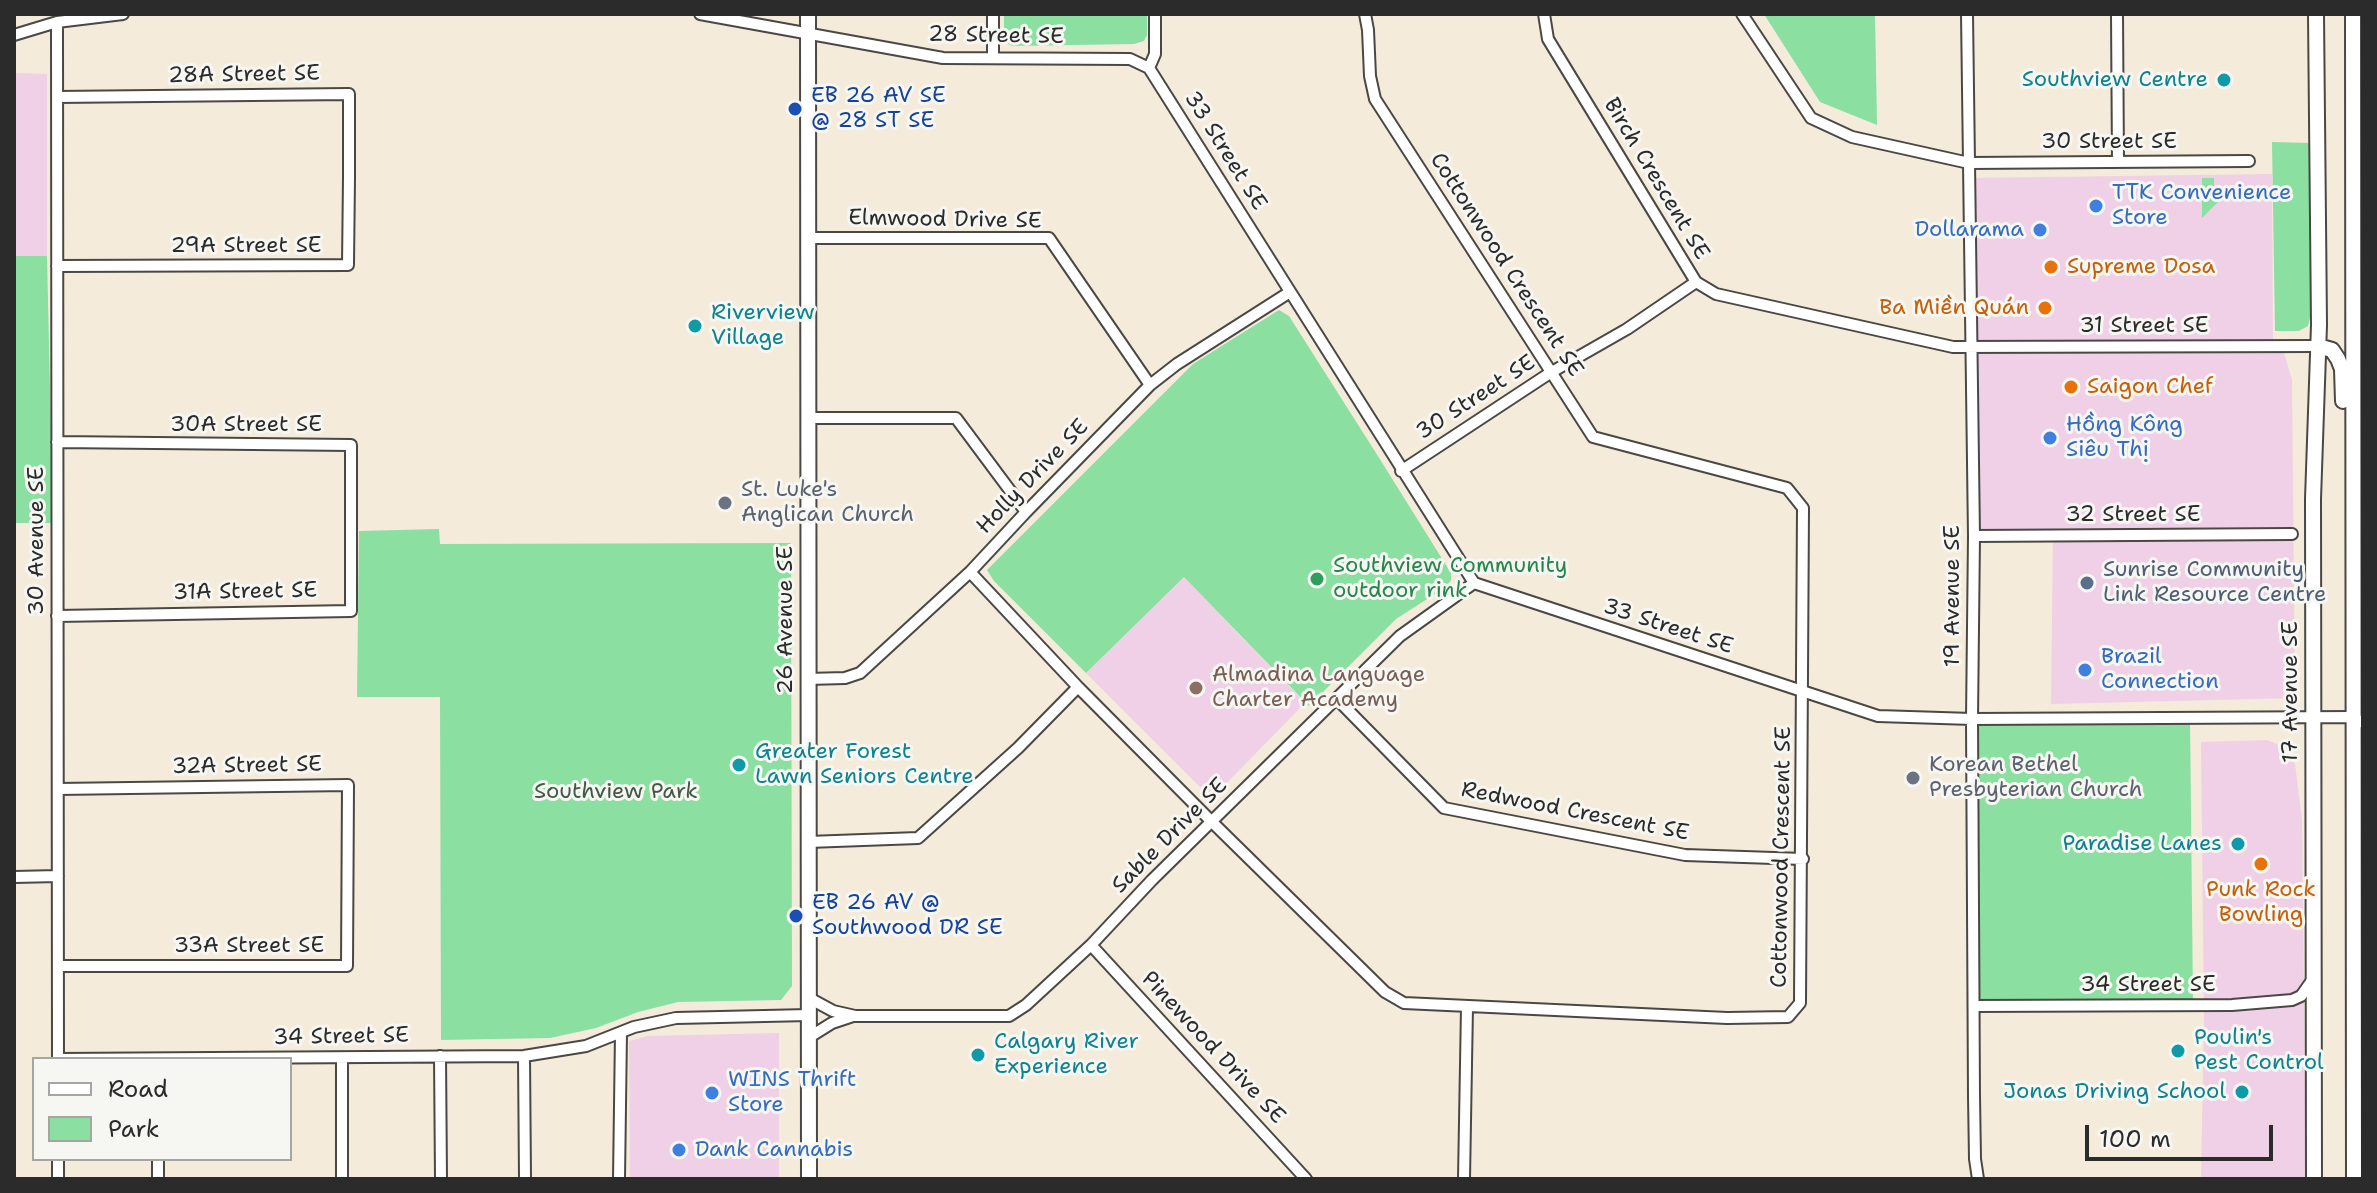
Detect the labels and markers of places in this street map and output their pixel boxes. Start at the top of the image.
place label: Southview Centre [2022,67,2208,93]
marker: Southview Centre [2215,71,2233,89]
place label: EB 26 AV SE @ 28 ST SE [811,83,946,134]
marker: EB 26 AV SE @ 28 ST SE [786,100,804,118]
place label: TTK Convenience Store [2112,180,2291,232]
marker: TTK Convenience Store [2087,197,2105,215]
place label: Dollarama [1915,217,2024,243]
marker: Dollarama [2031,221,2049,239]
place label: Supreme Dosa [2067,254,2215,280]
marker: Supreme Dosa [2042,258,2060,276]
place label: Ba Miền Quán [1879,295,2029,321]
marker: Ba Miền Quán [2036,299,2054,317]
place label: Riverview Village [711,300,815,352]
marker: Riverview Village [686,317,704,335]
place label: Saigon Chef [2087,374,2213,400]
marker: Saigon Chef [2062,378,2080,396]
place label: Hồng Kông Siêu Thị [2066,412,2183,464]
marker: Hồng Kông Siêu Thị [2041,429,2059,447]
place label: St. Luke's Anglican Church [741,477,914,528]
marker: St. Luke's Anglican Church [716,494,734,512]
place label: Southview Community outdoor rink [1333,553,1567,604]
place label: Sunrise Community Link Resource Centre [2103,557,2326,608]
marker: Southview Community outdoor rink [1308,570,1326,588]
marker: Sunrise Community Link Resource Centre [2078,574,2096,592]
place label: Brazil Connection [2101,644,2219,696]
marker: Brazil Connection [2076,661,2094,679]
place label: Almadina Language Charter Academy [1212,662,1425,714]
marker: Almadina Language Charter Academy [1187,679,1205,697]
place label: Greater Forest Lawn Seniors Centre [755,739,974,790]
place label: Korean Bethel Presbyterian Church [1929,752,2142,804]
marker: Greater Forest Lawn Seniors Centre [730,756,748,774]
marker: Korean Bethel Presbyterian Church [1904,769,1922,787]
place label: Paradise Lanes [2063,831,2222,857]
marker: Paradise Lanes [2229,835,2247,853]
marker: Punk Rock Bowling [2252,855,2270,873]
place label: Punk Rock Bowling [2206,877,2316,928]
place label: EB 26 AV @ Southwood DR SE [812,890,1003,942]
marker: EB 26 AV @ Southwood DR SE [787,907,805,925]
place label: Poulin's Pest Control [2194,1025,2324,1076]
place label: Calgary River Experience [994,1029,1139,1080]
marker: Poulin's Pest Control [2169,1042,2187,1060]
marker: Calgary River Experience [969,1046,987,1064]
place label: WINS Thrift Store [728,1067,856,1118]
place label: Jonas Driving School [2003,1079,2226,1105]
marker: Jonas Driving School [2233,1083,2251,1101]
marker: WINS Thrift Store [703,1084,721,1102]
place label: Dank Cannabis [695,1137,853,1163]
marker: Dank Cannabis [670,1141,688,1159]

